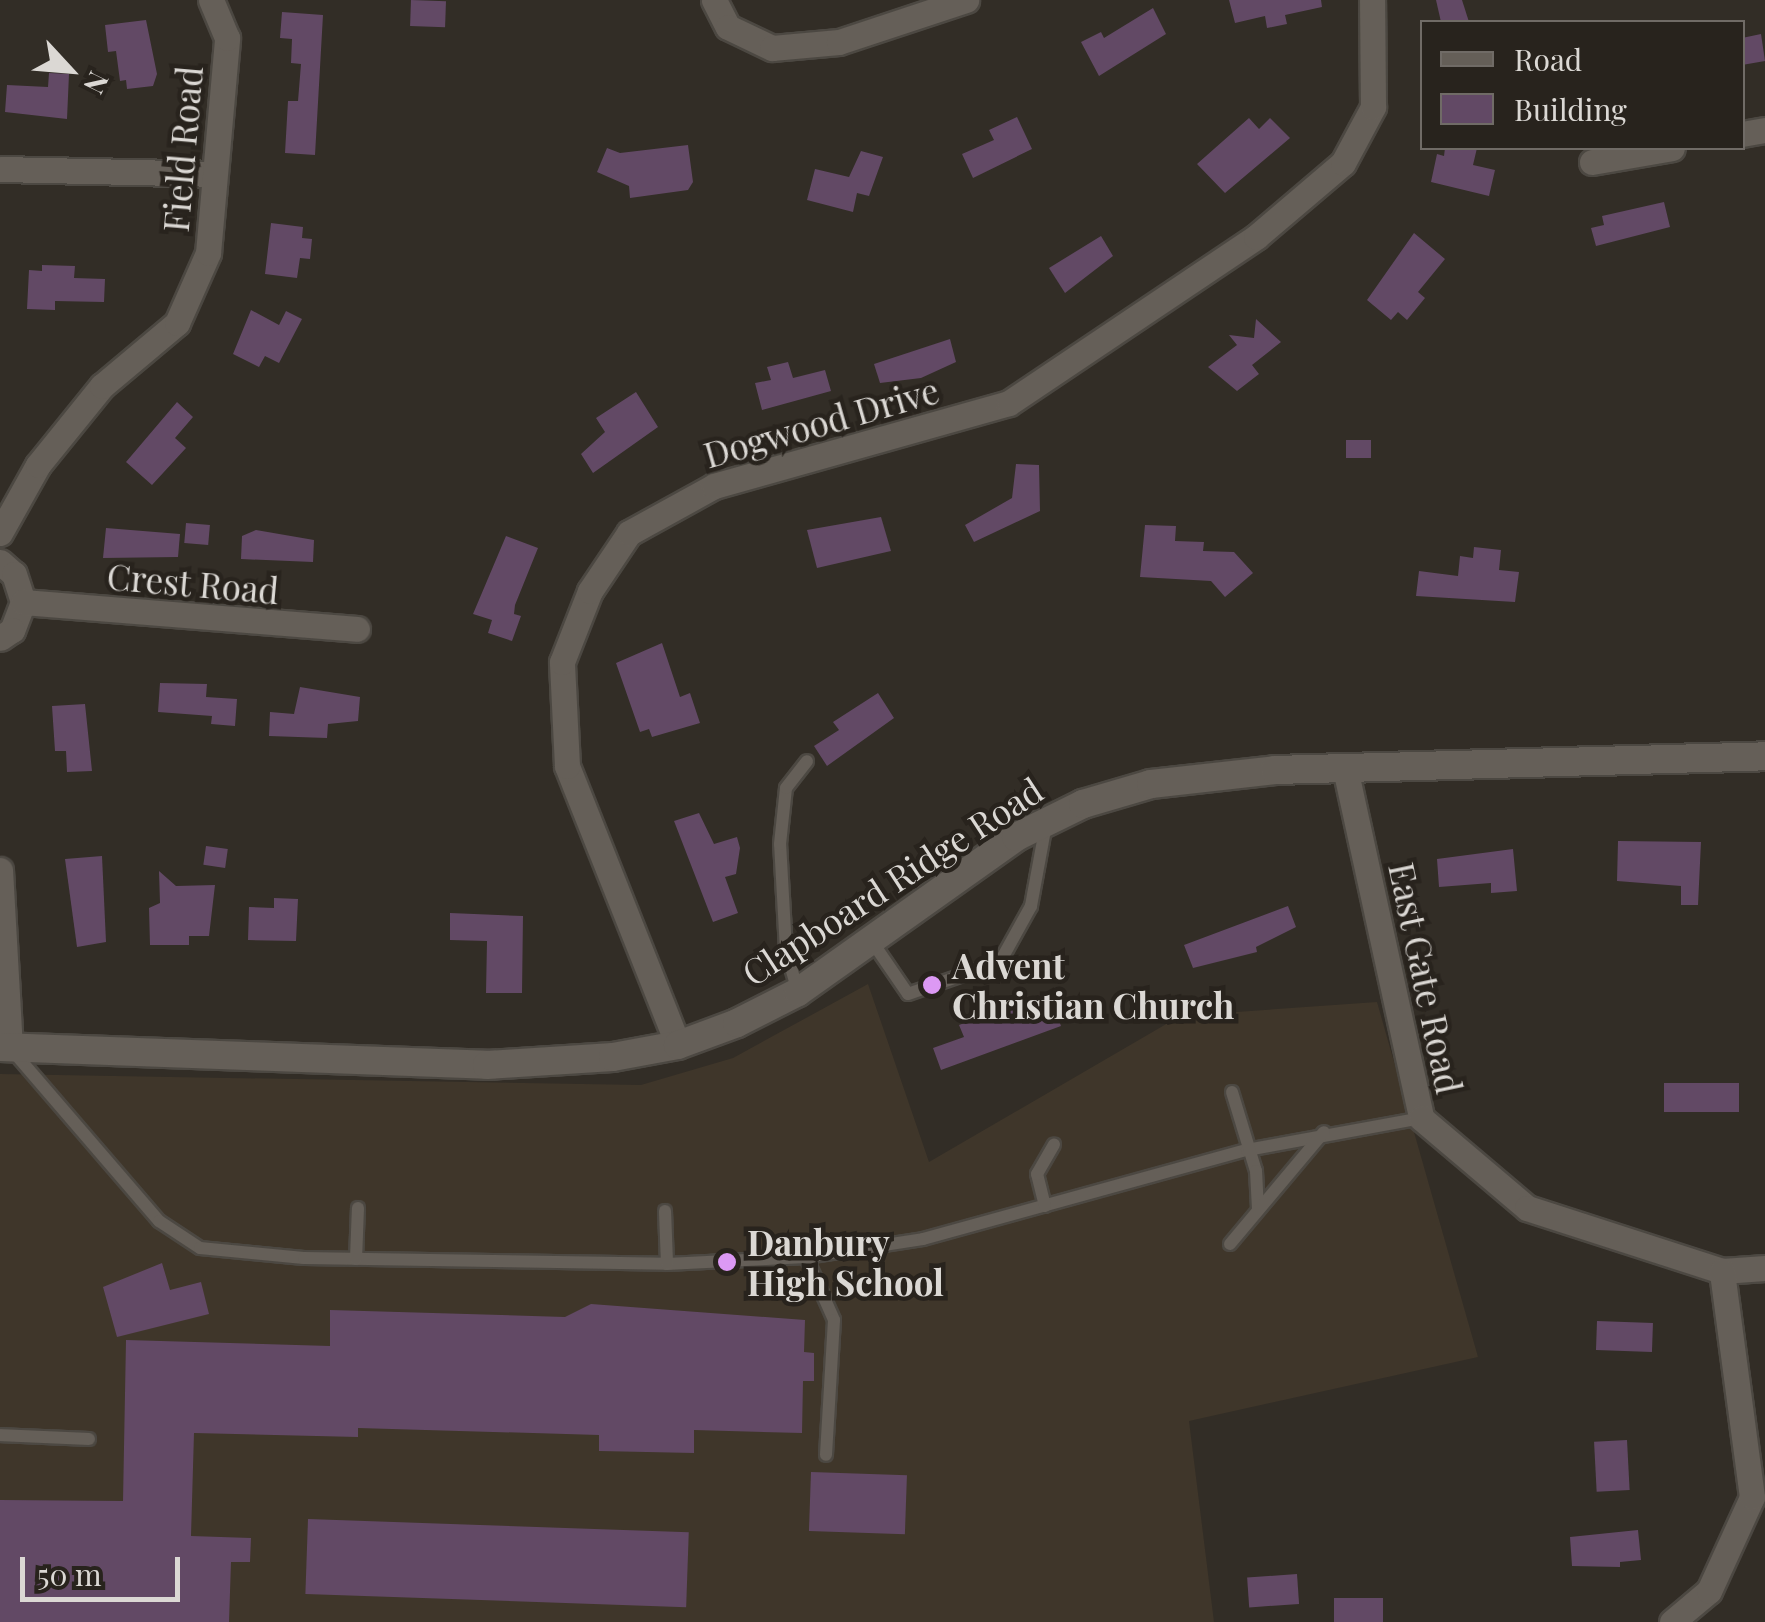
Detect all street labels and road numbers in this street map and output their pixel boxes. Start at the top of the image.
street label: Field Road [154,64,210,234]
street label: Dogwood Drive [699,368,943,476]
street label: Crest Road [105,555,281,611]
street label: Clapboard Ridge Road [734,768,1050,994]
street label: East Gate Road [1381,858,1471,1098]

